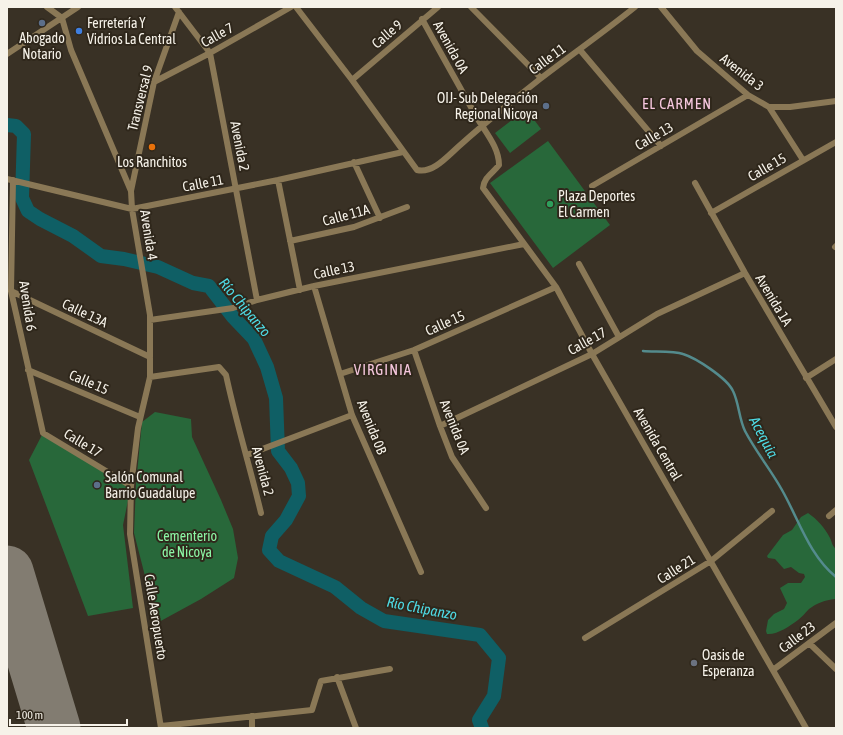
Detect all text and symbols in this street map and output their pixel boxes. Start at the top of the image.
place label: Ferretería Y Vidrios La Central [87,15,176,47]
street label: Calle 9 [369,16,405,52]
marker: Abogado Notario [37,18,47,28]
street label: Avenida 0A [430,18,472,76]
street label: Calle 7 [198,20,236,50]
marker: Ferretería Y Vidrios La Central [74,26,84,36]
place label: Abogado Notario [19,30,65,62]
street label: Calle 11 [525,40,569,78]
street label: Avenida 3 [717,50,767,94]
street label: Transversal 9 [124,63,156,133]
place label: OIJ- Sub Delegación Regional Nicoya [437,90,538,122]
district label: EL CARMEN [642,95,712,112]
marker: OIJ- Sub Delegación Regional Nicoya [541,101,551,111]
street label: Calle 13 [632,119,676,153]
street label: Avenida 2 [227,120,253,172]
marker: Los Ranchitos [147,142,157,152]
street label: Calle 15 [745,150,789,184]
place label: Los Ranchitos [117,154,187,170]
street label: Calle 11 [181,171,225,195]
place label: Plaza Deportes El Carmen [558,188,635,220]
marker: Plaza Deportes El Carmen [545,199,555,209]
street label: Calle 11A [321,201,372,229]
street label: Avenida 4 [137,209,161,262]
street label: Calle 13 [312,258,356,282]
street label: Avenida 1A [752,271,796,329]
water label: Río Chipanzo [216,274,274,340]
street label: Avenida 6 [16,280,40,333]
street label: Calle 13A [60,296,110,331]
street label: Calle 15 [423,307,467,339]
street label: Calle 17 [565,324,609,358]
district label: VIRGINIA [354,361,412,378]
street label: Calle 15 [67,367,111,397]
street label: Avenida 0A [437,397,473,457]
street label: Avenida 0B [354,398,390,457]
street label: Avenida Central [631,405,685,484]
water label: Acequia [746,413,782,461]
street label: Calle 17 [61,425,105,461]
street label: Avenida 2 [249,445,277,497]
place label: Salón Comunal Barrio Guadalupe [105,469,195,501]
marker: Salón Comunal Barrio Guadalupe [92,480,102,490]
park label: Cementerio de Nicoya [157,528,217,560]
street label: Calle 21 [654,551,698,587]
street label: Calle Aeropuerto [141,573,171,661]
water label: Río Chipanzo [385,593,459,623]
street label: Calle 23 [776,618,818,656]
place label: Oasis de Esperanza [702,647,755,679]
marker: Oasis de Esperanza [689,658,699,668]
scale bar [10,701,127,727]
text: 100 m [16,708,43,722]

